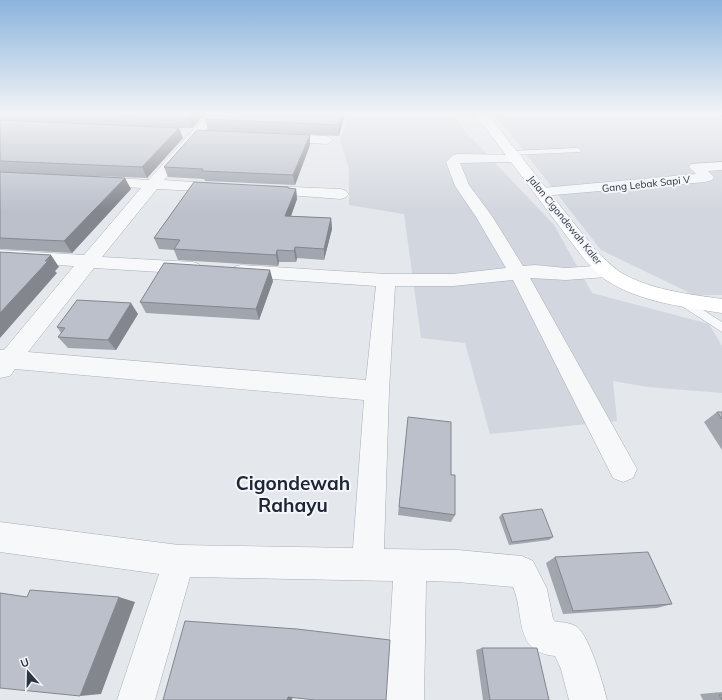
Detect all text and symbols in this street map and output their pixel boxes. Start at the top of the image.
street label: Jalan Cigondewah Kaler [525,173,605,268]
street label: Gang Lebak Sapi V [601,173,691,195]
district label: Cigondewah Rahayu [236,471,350,517]
north arrow [8,652,48,692]
text: U [18,655,31,671]

